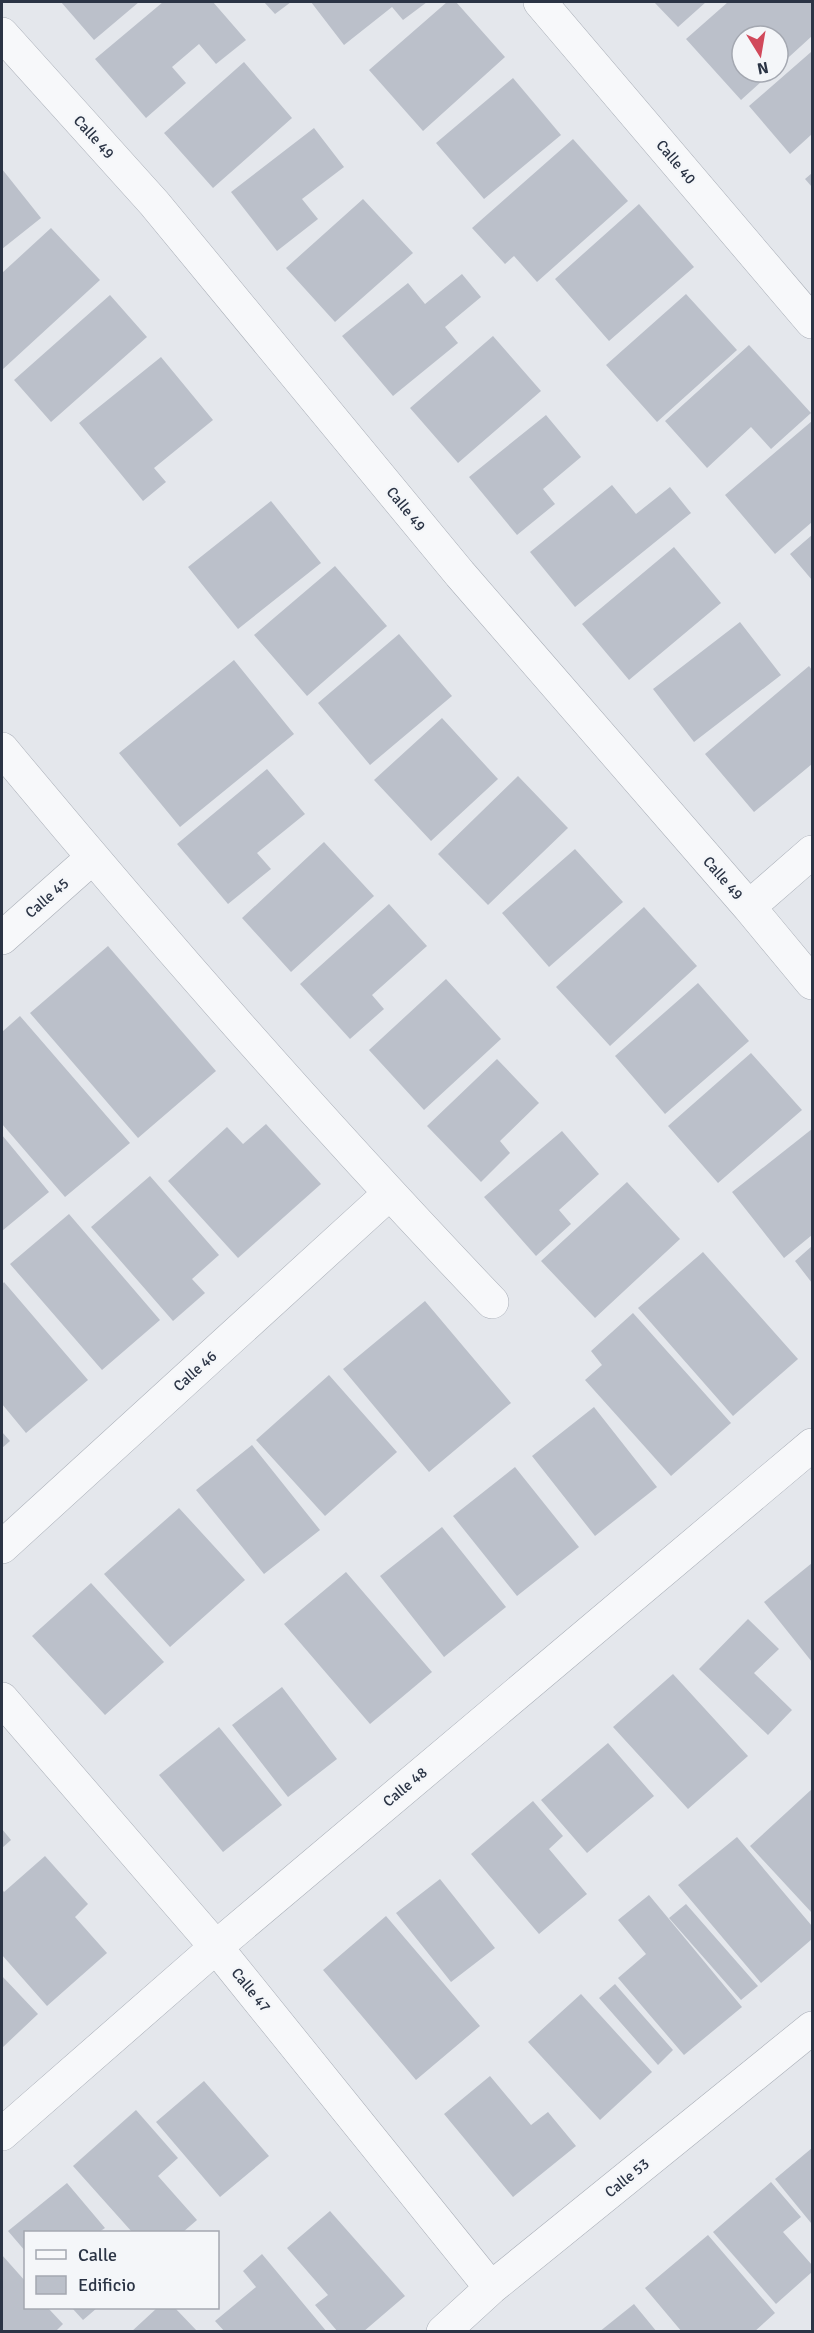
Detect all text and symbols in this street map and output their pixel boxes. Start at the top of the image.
north arrow [730,24,790,84]
text: N [755,57,770,79]
street label: Calle 49 [70,112,118,162]
street label: Calle 40 [652,136,700,188]
street label: Calle 49 [383,483,429,535]
street label: Calle 49 [699,852,747,904]
street label: Calle 45 [21,874,73,922]
street label: Calle 46 [170,1347,220,1395]
street label: Calle 48 [379,1763,431,1811]
street label: Calle 47 [228,1964,274,2016]
street label: Calle 53 [601,2155,653,2201]
legend [24,2231,219,2309]
text: Calle [78,2244,117,2266]
text: Edificio [78,2274,136,2296]

